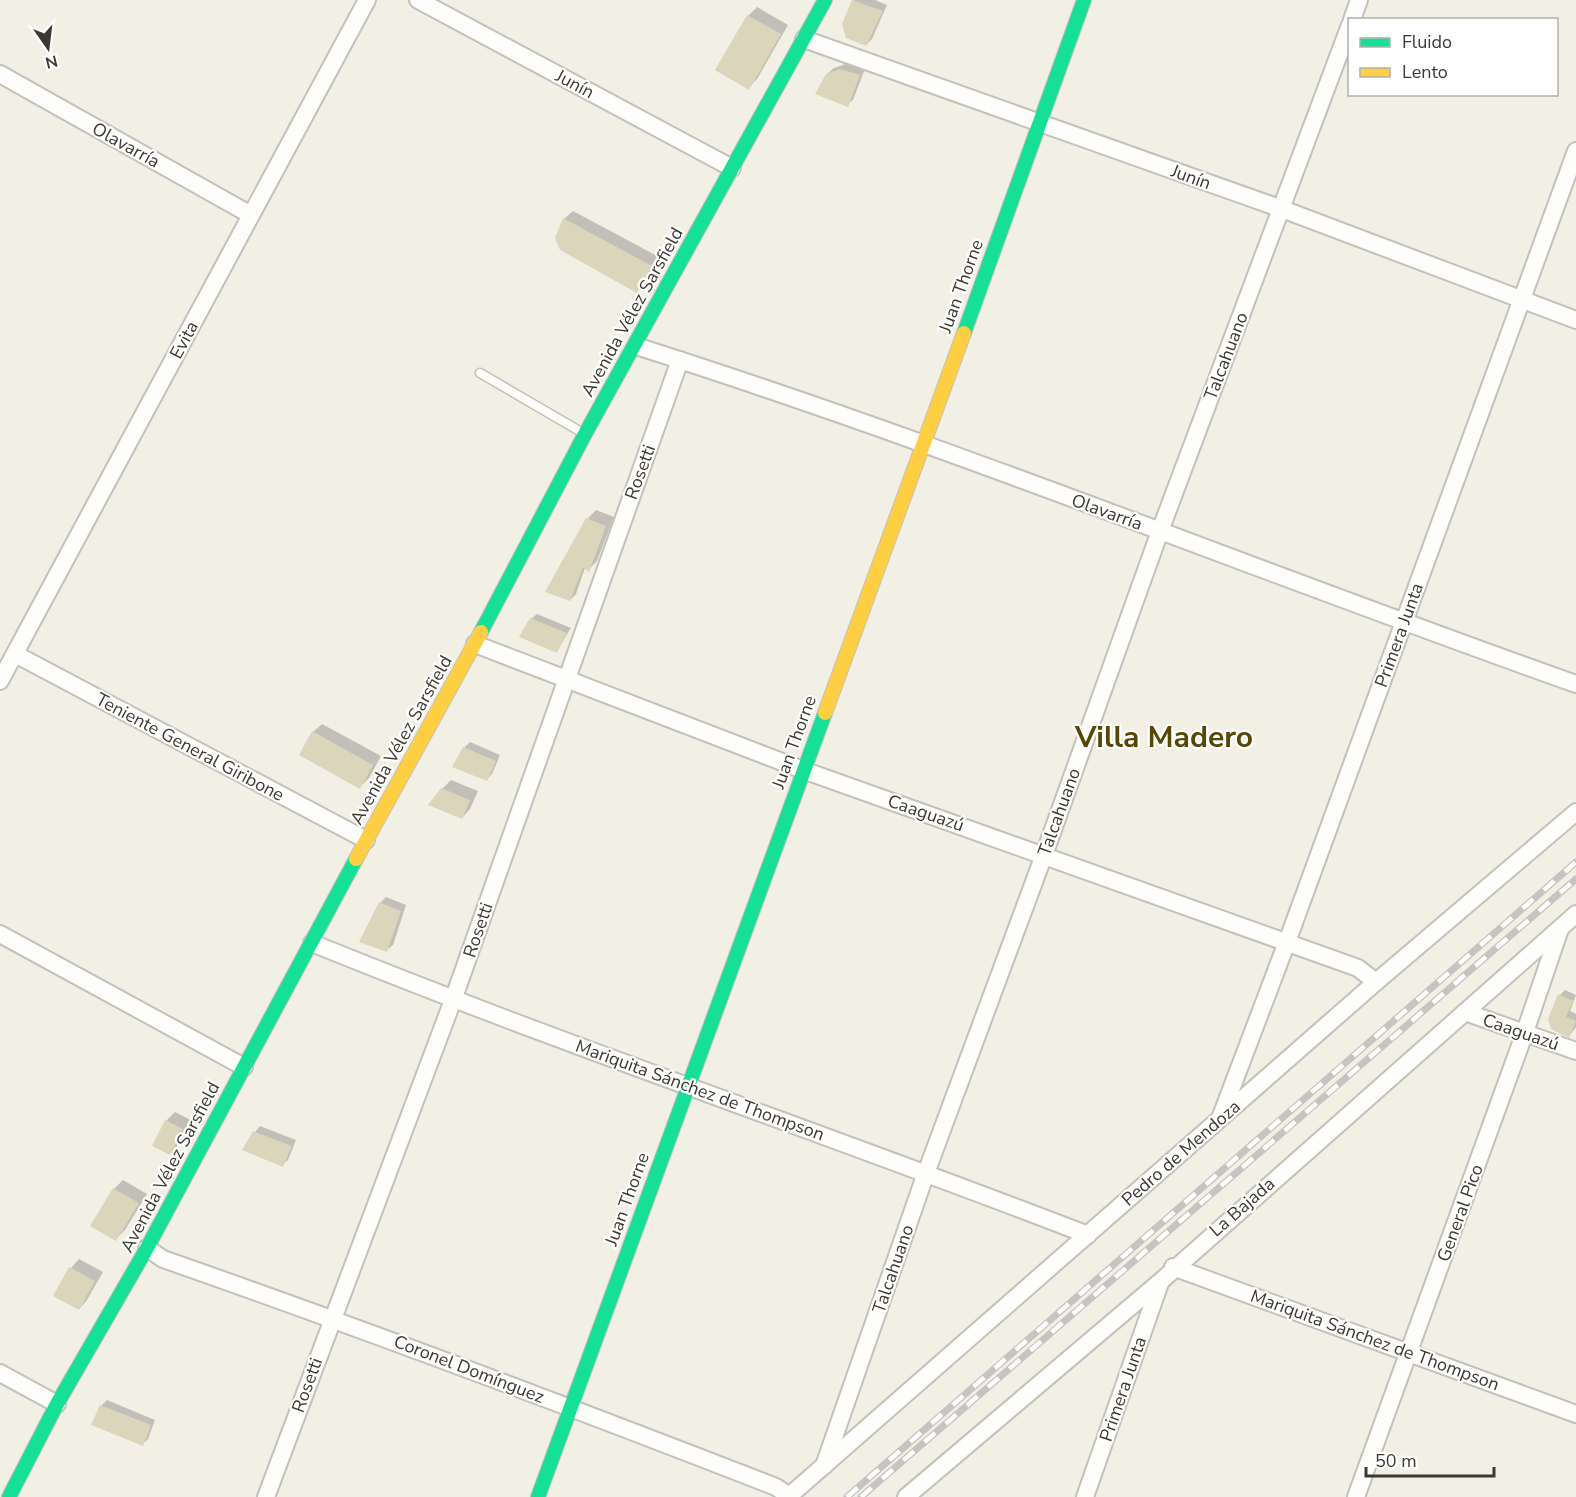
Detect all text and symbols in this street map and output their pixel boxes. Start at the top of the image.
north arrow [18,18,78,78]
legend [1348,18,1558,96]
text: Fluido [1402,30,1452,54]
text: N [43,49,60,74]
text: Lento [1402,60,1448,84]
street label: Junín [551,63,599,104]
street label: Olavarría [88,117,164,173]
street label: Junín [1167,158,1214,195]
street label: Avenida Vélez Sarsfield [575,223,689,401]
street label: Juan Thorne [933,236,989,337]
street label: Talcahuano [1198,309,1254,403]
street label: Evita [164,317,204,363]
street label: Rosetti [619,441,661,503]
street label: Olavarría [1068,488,1146,536]
street label: Primera Junta [1369,580,1429,690]
street label: Avenida Vélez Sarsfield [344,651,458,829]
street label: Teniente General Giribone [92,687,288,807]
street label: Juan Thorne [766,692,822,793]
district label: Villa Madero [1074,717,1253,758]
street label: Talcahuano [1032,765,1086,859]
street label: Caaguazú [884,789,968,837]
street label: Rosetti [457,899,499,961]
street label: Caaguazú [1479,1008,1563,1056]
street label: Mariquita Sánchez de Thompson [572,1034,828,1146]
street label: Avenida Vélez Sarsfield [115,1077,225,1257]
street label: Pedro de Mendoza [1116,1095,1246,1211]
street label: Juan Thorne [599,1149,655,1250]
street label: General Pico [1431,1161,1489,1265]
street label: La Bajada [1204,1172,1280,1242]
street label: Talcahuano [867,1222,919,1316]
street label: Mariquita Sánchez de Thompson [1247,1284,1503,1396]
street label: Coronel Domínguez [390,1329,548,1409]
street label: Primera Junta [1094,1333,1152,1445]
street label: Rosetti [286,1354,328,1416]
scale bar [1366,1440,1494,1478]
text: 50 m [1375,1449,1417,1473]

